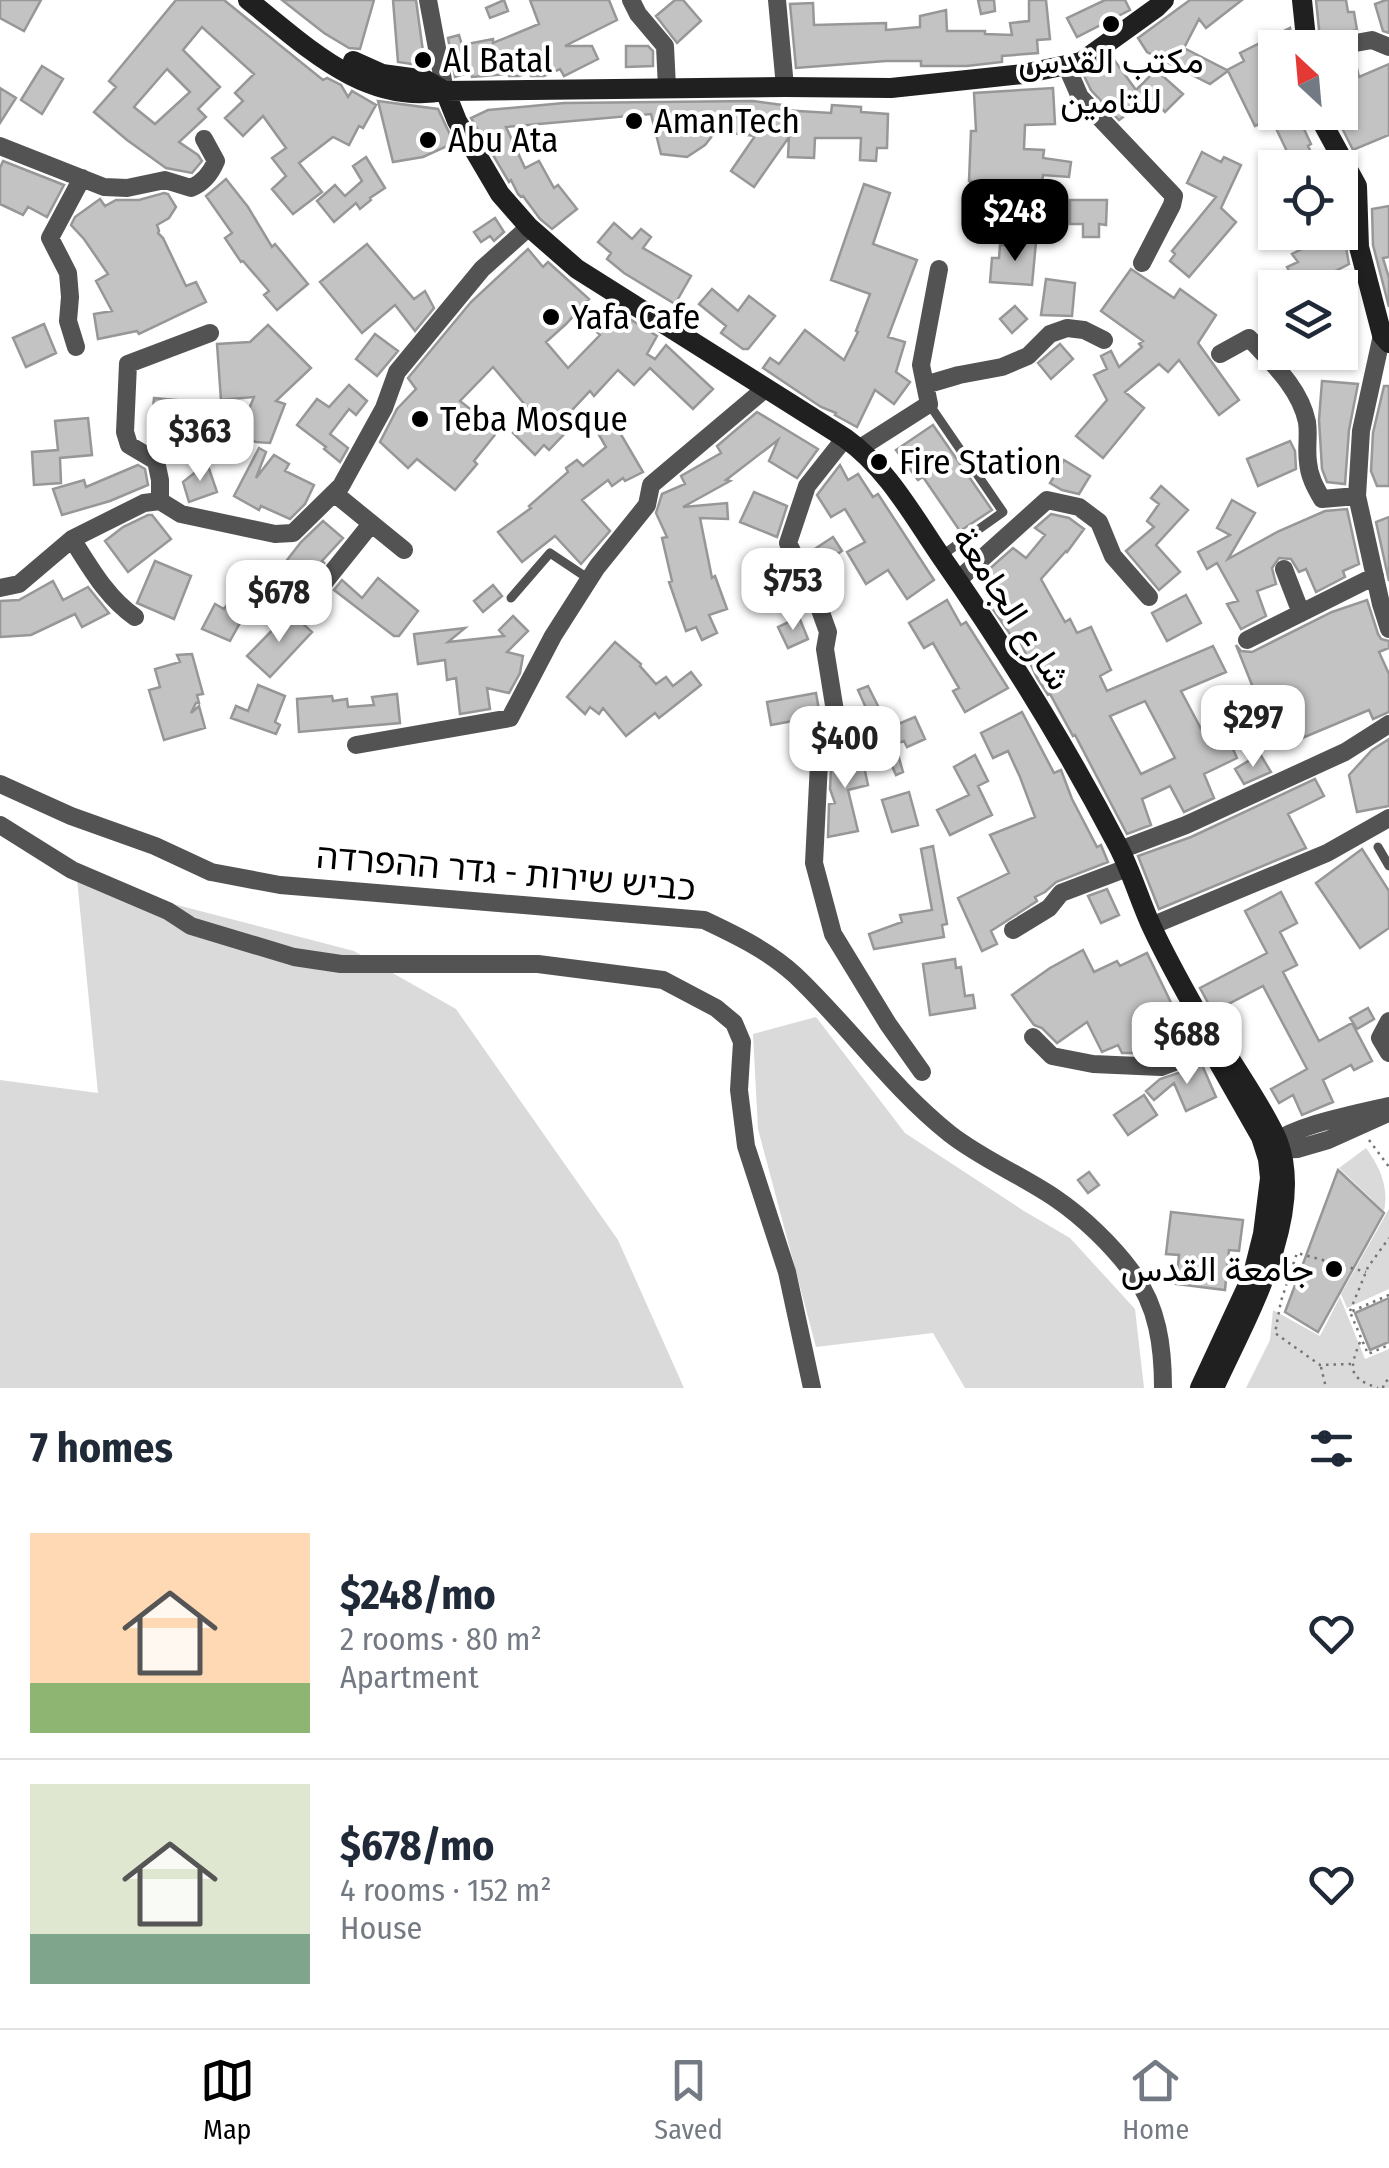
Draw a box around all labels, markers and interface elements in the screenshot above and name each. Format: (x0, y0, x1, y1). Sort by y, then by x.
marker: مكتب القدس للتامين (1100, 13, 1122, 35)
north arrow (1258, 30, 1358, 130)
map controls (1258, 30, 1358, 370)
place label: Al Batal (443, 39, 552, 81)
place label: مكتب القدس للتامين (1018, 40, 1204, 122)
marker: Al Batal (412, 49, 434, 71)
place label: AmanTech (654, 100, 800, 142)
marker: AmanTech (623, 110, 645, 132)
place label: Abu Ata (448, 119, 558, 161)
marker: Abu Ata (417, 129, 439, 151)
button: locate (1258, 150, 1358, 250)
pin: $248 (956, 179, 1074, 264)
text: $248 (983, 192, 1047, 230)
button: layers (1258, 270, 1358, 370)
place label: Yafa Cafe (571, 296, 700, 338)
marker: Yafa Cafe (540, 306, 562, 328)
place label: Teba Mosque (440, 398, 628, 440)
pin: $363 (141, 399, 259, 484)
marker: Teba Mosque (409, 408, 431, 430)
text: $363 (169, 412, 231, 450)
place label: Fire Station (899, 441, 1062, 483)
marker: Fire Station (868, 451, 890, 473)
street label: شارع الجامعة (941, 518, 1080, 699)
pin: $753 (734, 548, 852, 633)
pin: $678 (220, 560, 338, 645)
text: $753 (763, 561, 823, 599)
text: $678 (248, 573, 310, 611)
pin: $297 (1194, 685, 1312, 770)
text: $297 (1223, 698, 1283, 736)
pin: $400 (786, 706, 904, 791)
text: $400 (811, 719, 879, 757)
street label: כביש שירות - גדר ההפרדה (315, 835, 697, 909)
pin: $688 (1128, 1002, 1246, 1087)
text: $688 (1154, 1015, 1220, 1053)
place label: جامعة القدس (1121, 1248, 1314, 1290)
marker: جامعة القدس (1323, 1258, 1345, 1280)
icon: filters (1304, 1421, 1359, 1476)
text: 7 homes (30, 1423, 173, 1473)
text: $248/mo (340, 1570, 496, 1620)
icon: home (110, 1573, 230, 1693)
icon: heart (1304, 1606, 1359, 1661)
text: 2 rooms · 80 m² (340, 1620, 542, 1658)
text: Apartment (340, 1658, 479, 1696)
text: $678/mo (340, 1821, 494, 1871)
icon: home (110, 1824, 230, 1944)
icon: heart (1304, 1857, 1359, 1912)
text: 4 rooms · 152 m² (340, 1871, 552, 1909)
text: House (340, 1909, 422, 1947)
tab: Map (200, 2053, 255, 2146)
tab: Saved (654, 2053, 723, 2146)
tab: Home (1122, 2053, 1189, 2146)

